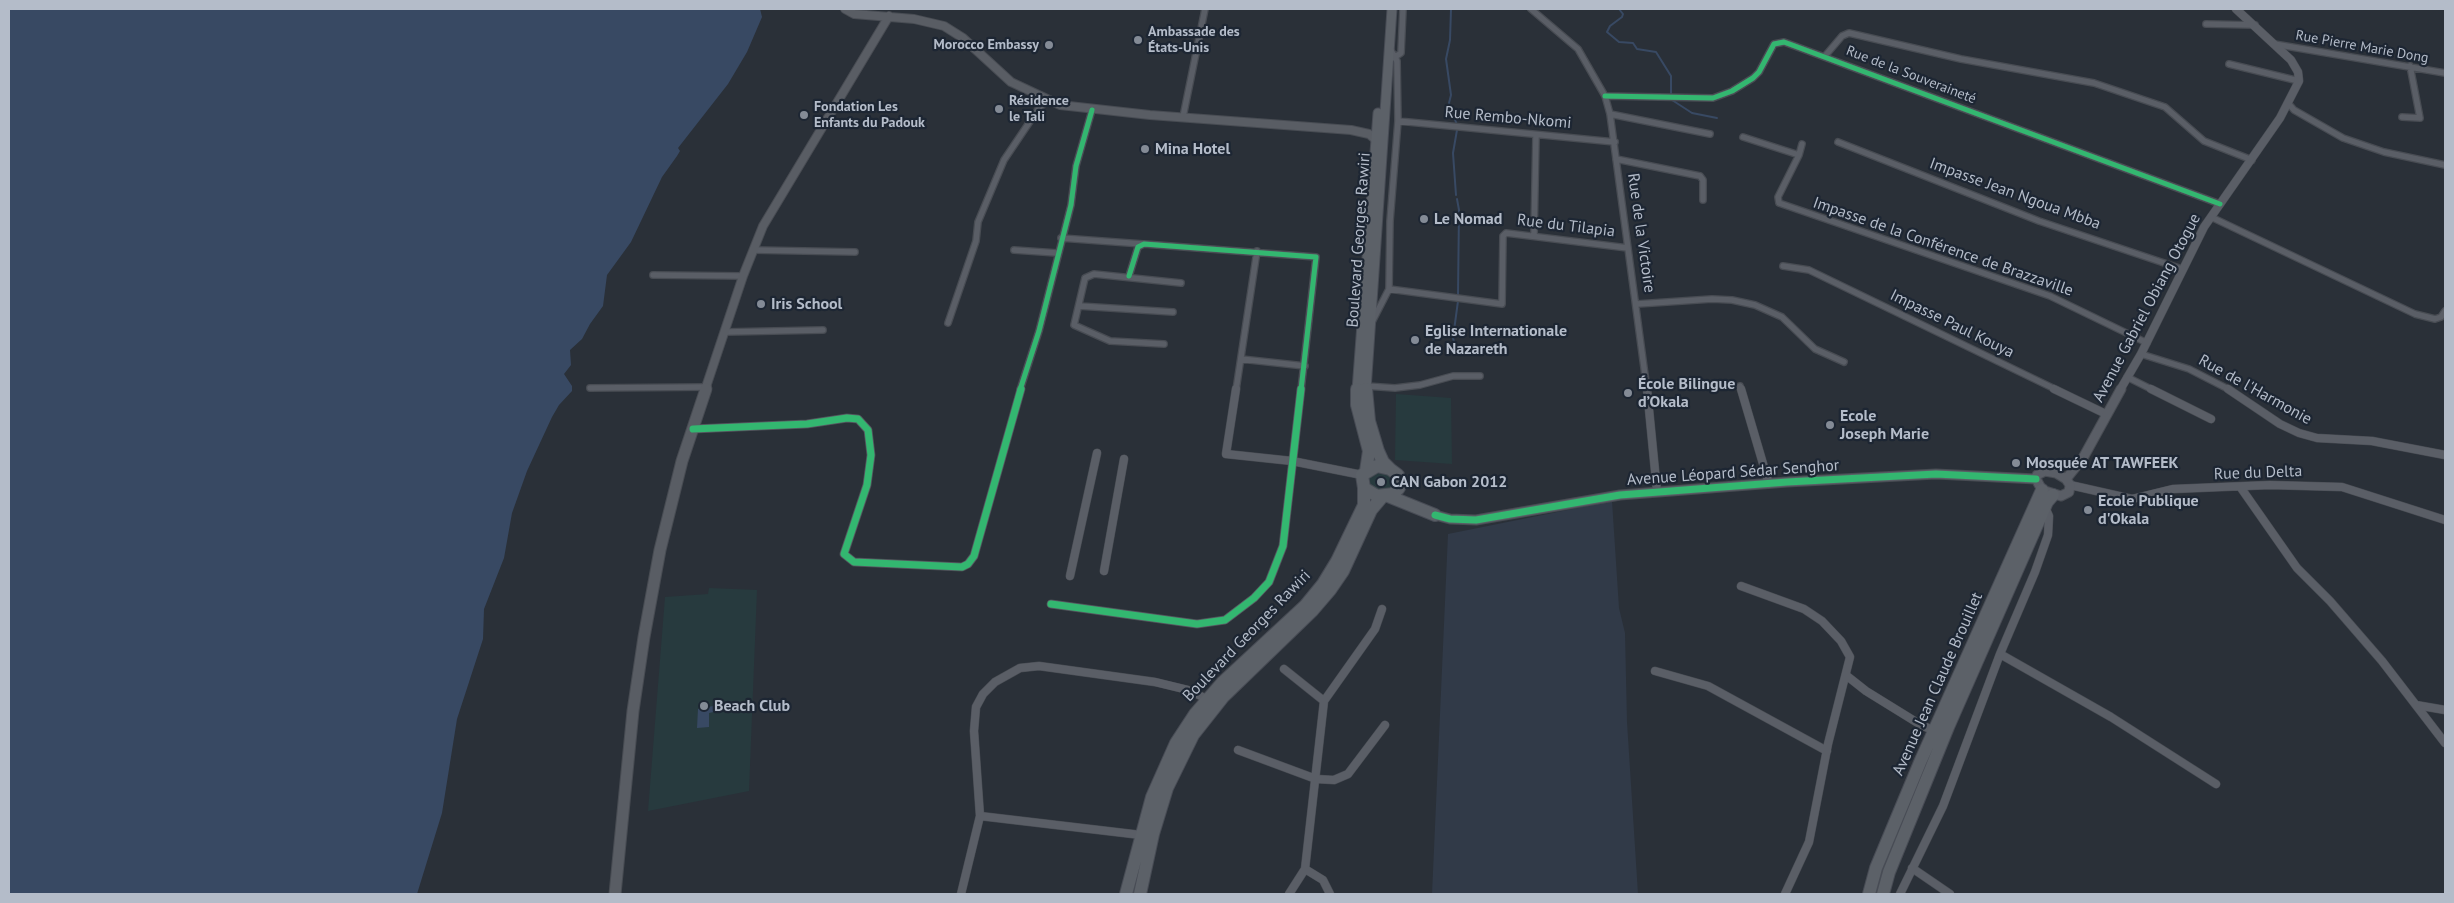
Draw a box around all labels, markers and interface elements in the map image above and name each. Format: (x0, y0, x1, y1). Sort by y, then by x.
place label: Ambassade des États-Unis (1148, 24, 1240, 56)
street label: Rue Pierre Marie Dong (2294, 27, 2430, 67)
marker: Ambassade des États-Unis (1132, 34, 1144, 46)
place label: Morocco Embassy (934, 37, 1039, 53)
marker: Morocco Embassy (1043, 39, 1055, 51)
street label: Rue de la Souveraineté (1844, 42, 1978, 108)
place label: Résidence le Tali (1009, 93, 1069, 125)
place label: Fondation Les Enfants du Padouk (814, 99, 925, 132)
marker: Résidence le Tali (993, 103, 1005, 115)
street label: Rue Rembo-Nkomi (1444, 103, 1572, 133)
marker: Fondation Les Enfants du Padouk (798, 109, 810, 121)
place label: Mina Hotel (1155, 139, 1230, 159)
marker: Mina Hotel (1139, 143, 1151, 155)
street label: Boulevard Georges Rawiri (1343, 152, 1375, 328)
street label: Impasse Jean Ngoua Mbba (1927, 154, 2103, 234)
street label: Rue de la Victoire (1623, 172, 1659, 294)
street label: Impasse de la Conférence de Brazzaville (1810, 193, 2076, 301)
place label: Le Nomad (1434, 209, 1502, 229)
street label: Rue du Tilapia (1516, 210, 1616, 242)
street label: Avenue Gabriel Obiang Otogue (2089, 210, 2205, 406)
marker: Le Nomad (1418, 213, 1430, 225)
street label: Impasse Paul Kouya (1887, 286, 2017, 362)
place label: Iris School (771, 294, 842, 314)
marker: Iris School (755, 298, 767, 310)
place label: Eglise Internationale de Nazareth (1425, 321, 1567, 359)
marker: Eglise Internationale de Nazareth (1409, 334, 1421, 346)
street label: Rue de l'Harmonie (2195, 351, 2315, 429)
place label: École Bilingue d’Okala (1638, 374, 1735, 412)
marker: École Bilingue d’Okala (1622, 387, 1634, 399)
place label: Ecole Joseph Marie (1840, 406, 1929, 444)
marker: Ecole Joseph Marie (1824, 419, 1836, 431)
place label: Mosquée AT TAWFEEK (2026, 453, 2178, 473)
street label: Avenue Léopard Sédar Senghor (1626, 456, 1840, 490)
marker: Mosquée AT TAWFEEK (2010, 457, 2022, 469)
street label: Rue du Delta (2213, 462, 2303, 484)
place label: CAN Gabon 2012 (1391, 472, 1507, 492)
marker: CAN Gabon 2012 (1375, 476, 1387, 488)
place label: Ecole Publique d'Okala (2098, 491, 2199, 529)
marker: Ecole Publique d'Okala (2082, 504, 2094, 516)
street label: Boulevard Georges Rawiri (1179, 566, 1315, 706)
street label: Avenue Jean Claude Brouillet (1889, 589, 1987, 779)
place label: Beach Club (714, 696, 790, 716)
marker: Beach Club (698, 700, 710, 712)

